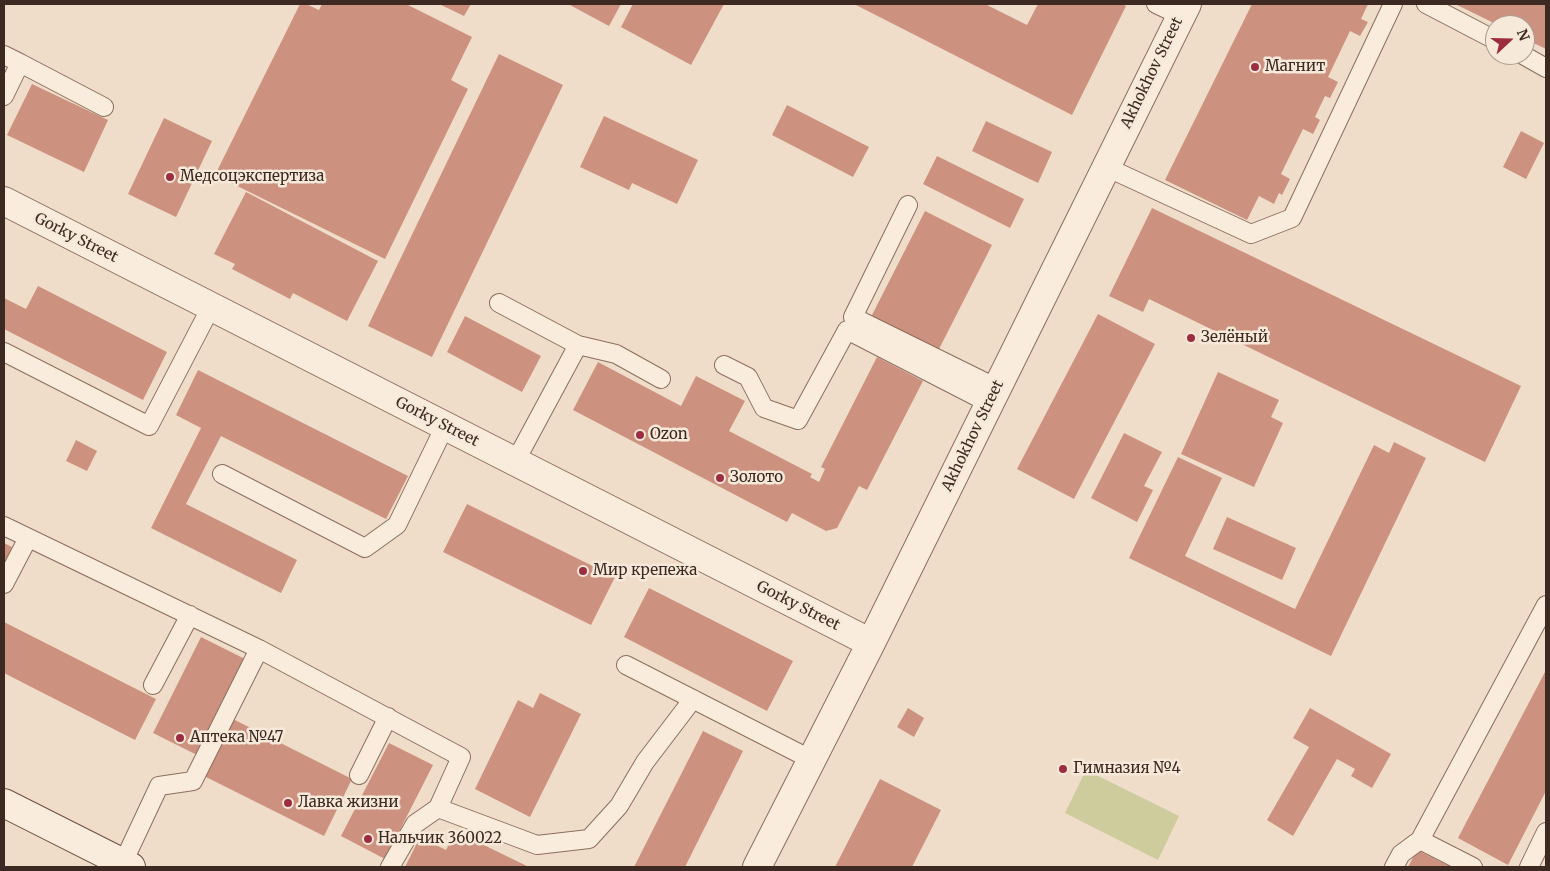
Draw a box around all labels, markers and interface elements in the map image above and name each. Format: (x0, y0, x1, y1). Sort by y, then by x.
street label: Akhokhov Street (1117, 14, 1187, 132)
north arrow (1485, 15, 1535, 65)
text: N (1513, 27, 1533, 43)
place label: Магнит (1265, 58, 1325, 76)
marker: Магнит (1249, 61, 1261, 73)
place label: Медсоцэкспертиза (180, 168, 324, 186)
marker: Медсоцэкспертиза (164, 171, 176, 183)
street label: Gorky Street (31, 209, 121, 267)
place label: Зелёный (1201, 329, 1268, 347)
marker: Зелёный (1185, 332, 1197, 344)
street label: Akhokhov Street (938, 377, 1008, 495)
street label: Gorky Street (392, 393, 482, 451)
place label: Ozon (650, 426, 688, 444)
marker: Ozon (634, 429, 646, 441)
place label: Золото (730, 469, 783, 487)
marker: Золото (714, 472, 726, 484)
place label: Мир крепежа (593, 562, 697, 580)
marker: Мир крепежа (577, 565, 589, 577)
street label: Gorky Street (753, 577, 843, 635)
place label: Аптека №47 (190, 729, 283, 747)
marker: Аптека №47 (174, 732, 186, 744)
place label: Гимназия №4 (1073, 760, 1181, 778)
marker: Гимназия №4 (1057, 763, 1069, 775)
place label: Лавка жизни (298, 794, 399, 812)
marker: Лавка жизни (282, 797, 294, 809)
place label: Нальчик 360022 (378, 830, 502, 848)
marker: Нальчик 360022 (362, 833, 374, 845)

